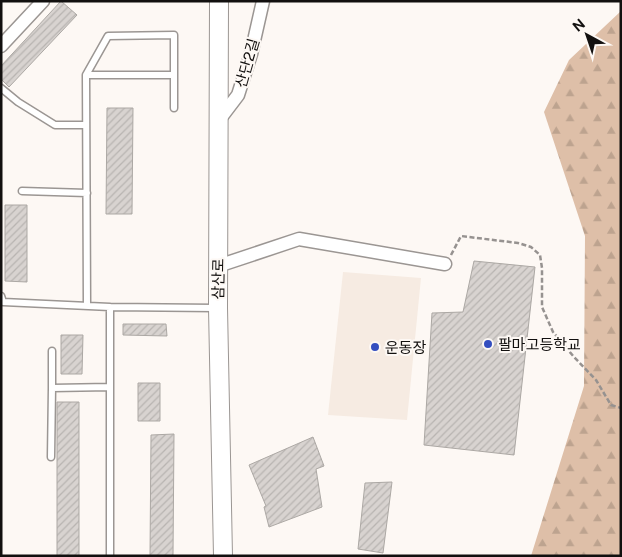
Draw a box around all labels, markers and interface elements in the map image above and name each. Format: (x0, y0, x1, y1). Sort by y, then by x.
north arrow (562, 10, 612, 60)
text: N (569, 15, 588, 35)
street label: 산단2길 (232, 36, 262, 90)
street label: 삼산로 (209, 258, 227, 300)
place label: 팔마고등학교 (498, 336, 581, 353)
marker: 팔마고등학교 (482, 338, 494, 350)
place label: 운동장 (385, 339, 427, 356)
marker: 운동장 (369, 341, 381, 353)

